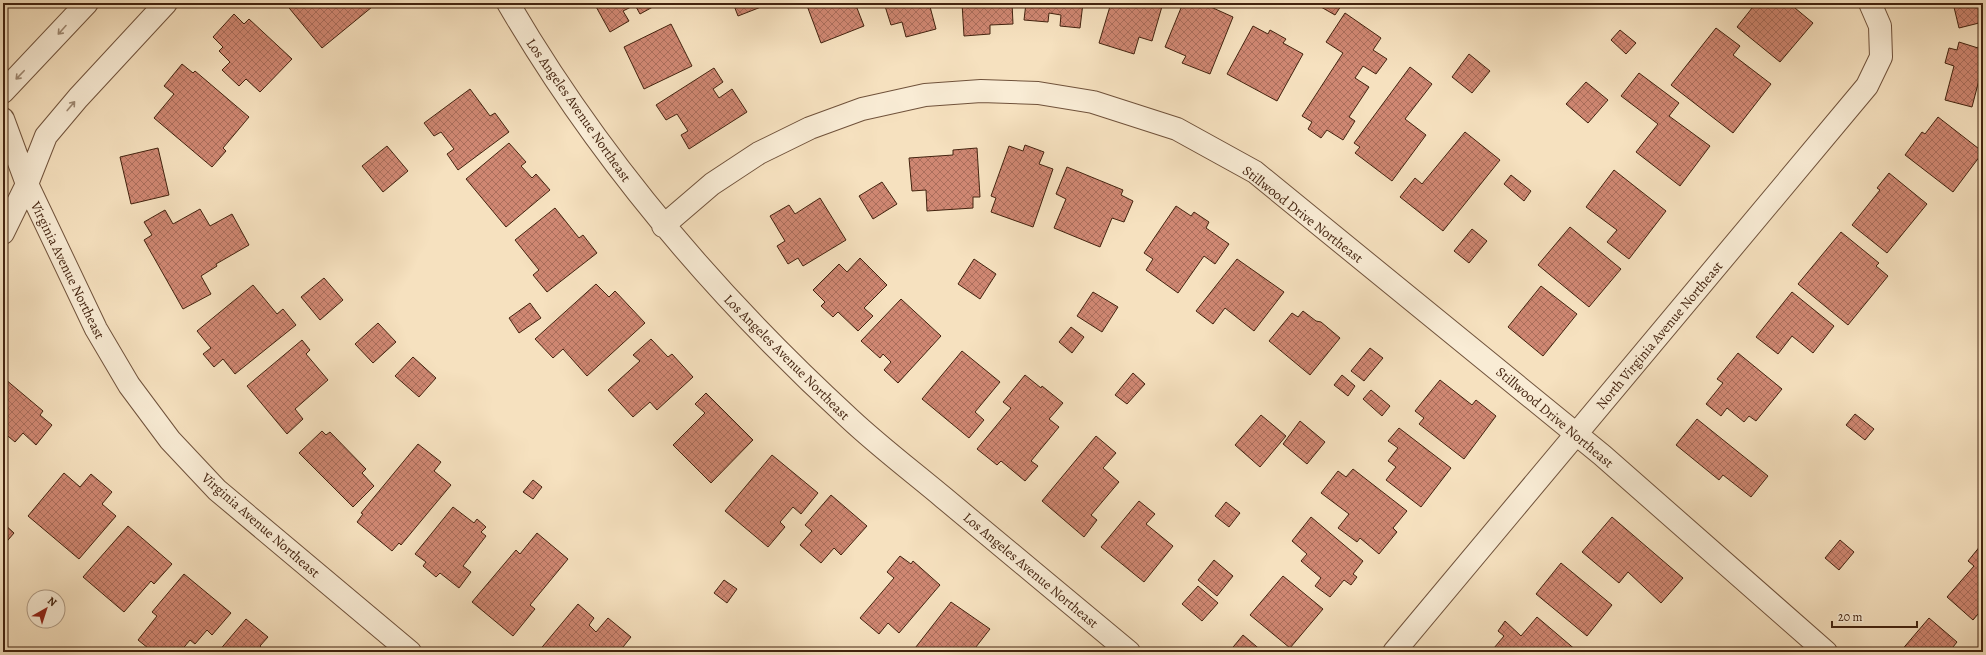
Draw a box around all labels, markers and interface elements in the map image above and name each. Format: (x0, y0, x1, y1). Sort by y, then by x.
one-way arrow (58, 24, 67, 34)
street label: Los Angeles Avenue Northeast (522, 35, 636, 186)
one-way arrow (15, 70, 25, 80)
one-way arrow (67, 101, 76, 112)
street label: Stillwood Drive Northeast (1238, 161, 1367, 268)
street label: Virginia Avenue Northeast (25, 197, 109, 343)
street label: North Virginia Avenue Northeast (1592, 257, 1727, 413)
street label: Los Angeles Avenue Northeast (719, 290, 854, 425)
street label: Stillwood Drive Northeast (1492, 362, 1618, 473)
street label: Virginia Avenue Northeast (197, 468, 324, 582)
street label: Los Angeles Avenue Northeast (959, 508, 1103, 633)
north arrow (26, 589, 66, 629)
text: N (44, 593, 60, 610)
scale bar (1832, 603, 1917, 629)
text: 20 m (1838, 609, 1862, 625)

